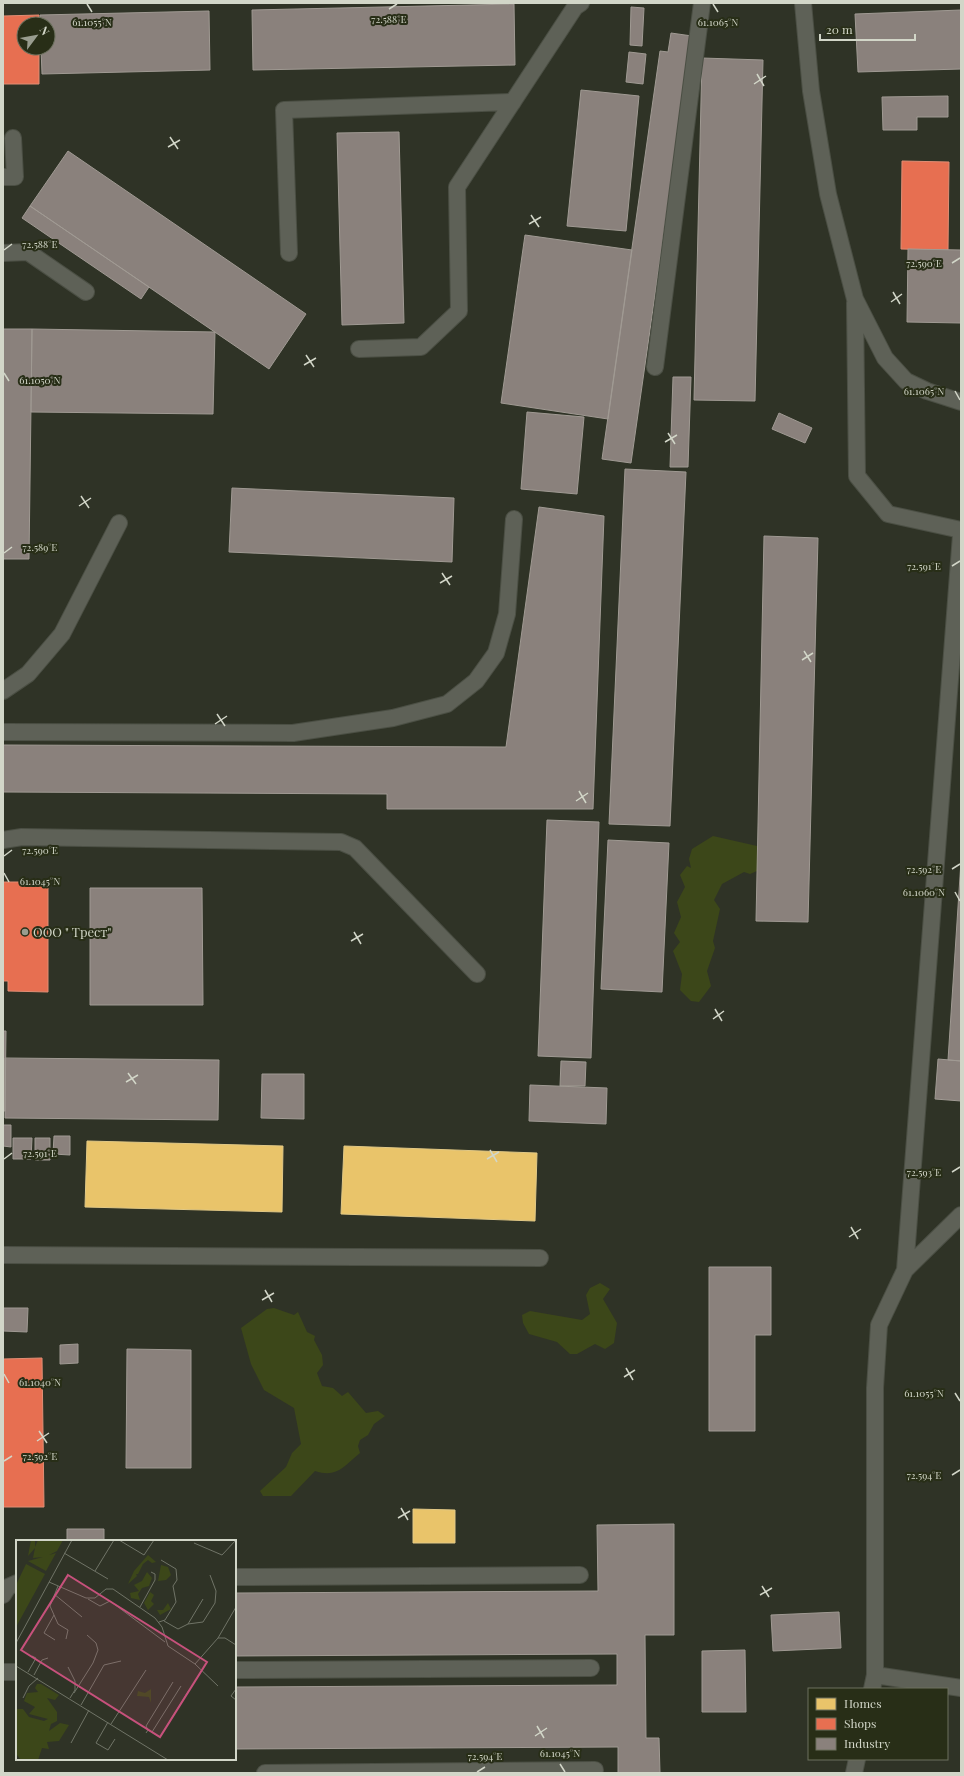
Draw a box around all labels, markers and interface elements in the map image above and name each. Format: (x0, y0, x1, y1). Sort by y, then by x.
text: 72.588°E (371, 12, 407, 26)
text: 61.1055°N (72, 15, 112, 29)
text: 61.1065°N (698, 15, 738, 29)
north arrow (16, 16, 56, 56)
scale bar (820, 16, 915, 42)
text: 20 m (826, 21, 853, 37)
text: N (36, 23, 53, 38)
text: 72.588°E (22, 237, 58, 251)
text: 72.590°E (906, 256, 942, 270)
text: 61.1050°N (19, 373, 61, 387)
text: 61.1065°N (904, 384, 944, 398)
text: 72.589°E (23, 540, 57, 554)
text: 72.591°E (907, 559, 941, 573)
text: 72.590°E (22, 843, 58, 857)
text: 72.592°E (907, 862, 941, 876)
text: 61.1045°N (20, 874, 60, 888)
text: 61.1060°N (903, 885, 945, 899)
place label: ООО " Трест" (33, 923, 112, 940)
marker: ООО " Трест" (20, 927, 30, 937)
text: 72.591°E (23, 1146, 57, 1160)
text: 72.593°E (907, 1165, 941, 1179)
text: 61.1040°N (19, 1375, 61, 1389)
text: 61.1055°N (904, 1386, 944, 1400)
text: 72.592°E (23, 1449, 57, 1463)
text: 72.594°E (907, 1468, 941, 1482)
inset map (16, 1540, 236, 1760)
legend (808, 1688, 948, 1760)
text: Homes (844, 1695, 882, 1711)
text: Shops (844, 1715, 876, 1731)
text: Industry (844, 1735, 890, 1751)
text: 61.1045°N (540, 1746, 580, 1760)
text: 72.594°E (468, 1749, 502, 1763)

